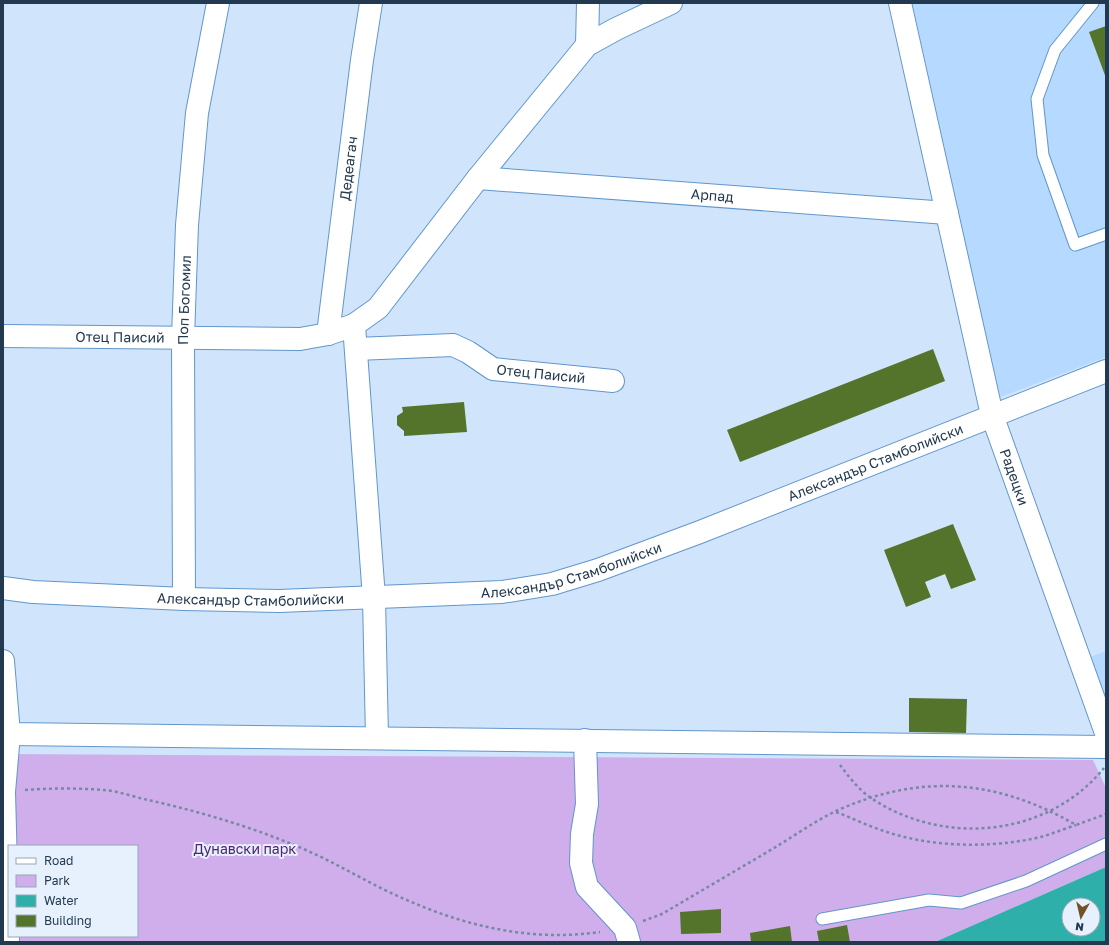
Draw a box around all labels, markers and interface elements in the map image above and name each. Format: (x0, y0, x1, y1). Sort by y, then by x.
street label: Дедеагач (336, 135, 360, 201)
street label: Арпад (690, 185, 735, 205)
street label: Поп Богомил (174, 255, 194, 345)
street label: Отец Паисий (75, 328, 165, 346)
street label: Отец Паисий (496, 360, 586, 386)
street label: Александър Стамболийски (785, 420, 965, 504)
street label: Радецки (997, 446, 1033, 507)
street label: Александър Стамболийски (480, 538, 664, 601)
street label: Александър Стамболийски (157, 589, 344, 609)
park label: Дунавски парк (194, 840, 296, 857)
legend (8, 845, 138, 937)
text: Road (44, 853, 73, 868)
text: Park (44, 873, 70, 888)
text: Water (44, 893, 78, 908)
north arrow (1061, 897, 1101, 937)
text: Building (44, 913, 92, 928)
text: N (1074, 920, 1085, 934)

